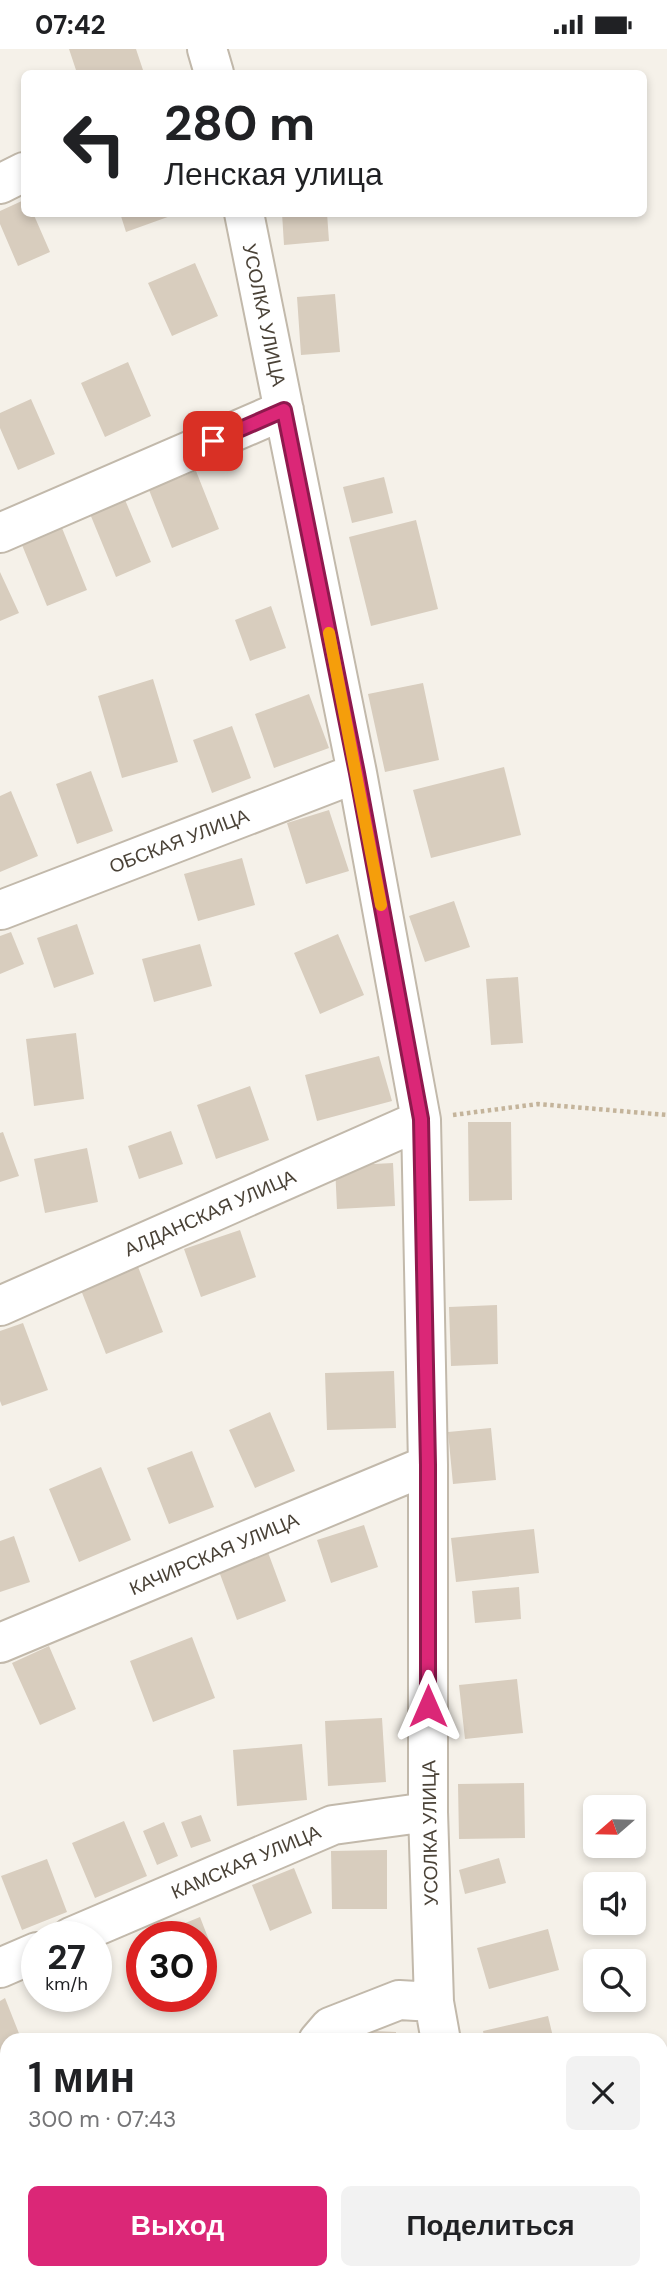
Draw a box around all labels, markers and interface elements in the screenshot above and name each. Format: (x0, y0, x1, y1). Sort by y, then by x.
text: 07:42 (35, 8, 106, 42)
text: 280 m (164, 91, 315, 155)
icon: left (49, 98, 140, 189)
text: Ленская улица (164, 153, 383, 195)
street label: УСОЛКА УЛИЦА (237, 241, 291, 389)
pin (183, 411, 243, 471)
icon: arrive (194, 422, 232, 460)
street label: ОБСКАЯ УЛИЦА (106, 803, 253, 879)
street label: АЛДАНСКАЯ УЛИЦА (120, 1164, 300, 1262)
street label: КАЧИРСКАЯ УЛИЦА (126, 1507, 303, 1601)
position arrow (391, 1669, 465, 1743)
street label: УСОЛКА УЛИЦА (416, 1760, 444, 1906)
north arrow (583, 1795, 646, 1859)
map controls (583, 1795, 646, 2012)
street label: КАМСКАЯ УЛИЦА (167, 1819, 325, 1905)
button: sound (583, 1872, 646, 1935)
speed limit sign: 30 (126, 1921, 217, 2012)
text: 27 (47, 1934, 86, 1980)
button: search (583, 1949, 646, 2012)
text: km/h (45, 1972, 88, 1996)
text: 1 мин (28, 2050, 135, 2105)
button: close (566, 2056, 640, 2130)
text: 300 m · 07:43 (28, 2104, 176, 2134)
button: Выход (28, 2186, 327, 2266)
button: Поделиться (341, 2186, 640, 2266)

